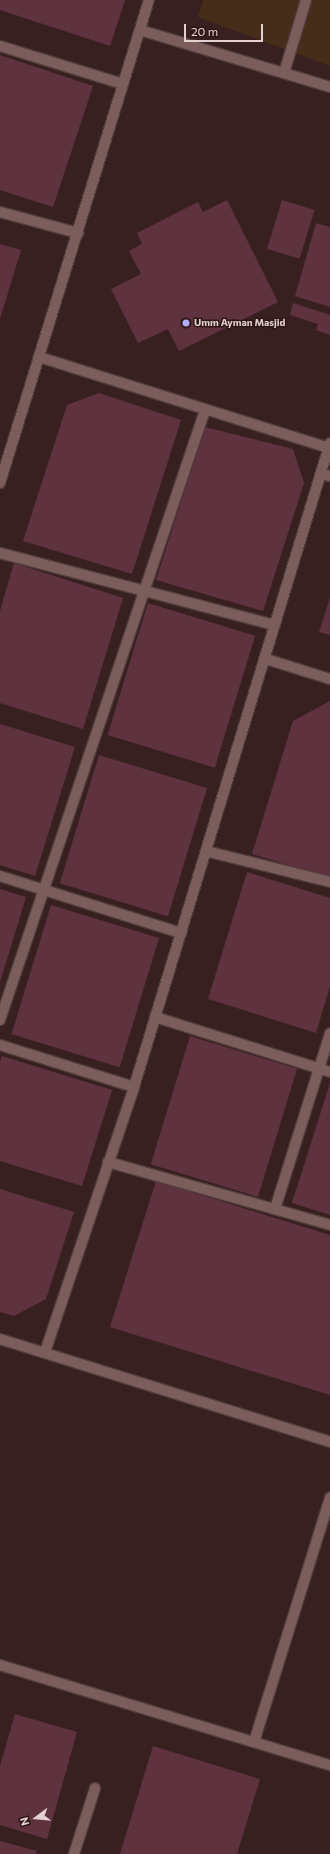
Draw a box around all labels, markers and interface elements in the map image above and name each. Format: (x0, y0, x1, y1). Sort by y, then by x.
scale bar (186, 16, 265, 42)
text: 20 m (191, 24, 218, 38)
place label: Umm Ayman Masjid (194, 317, 285, 329)
marker: Umm Ayman Masjid (181, 318, 191, 328)
north arrow (16, 1798, 56, 1838)
text: N (17, 1816, 31, 1827)

